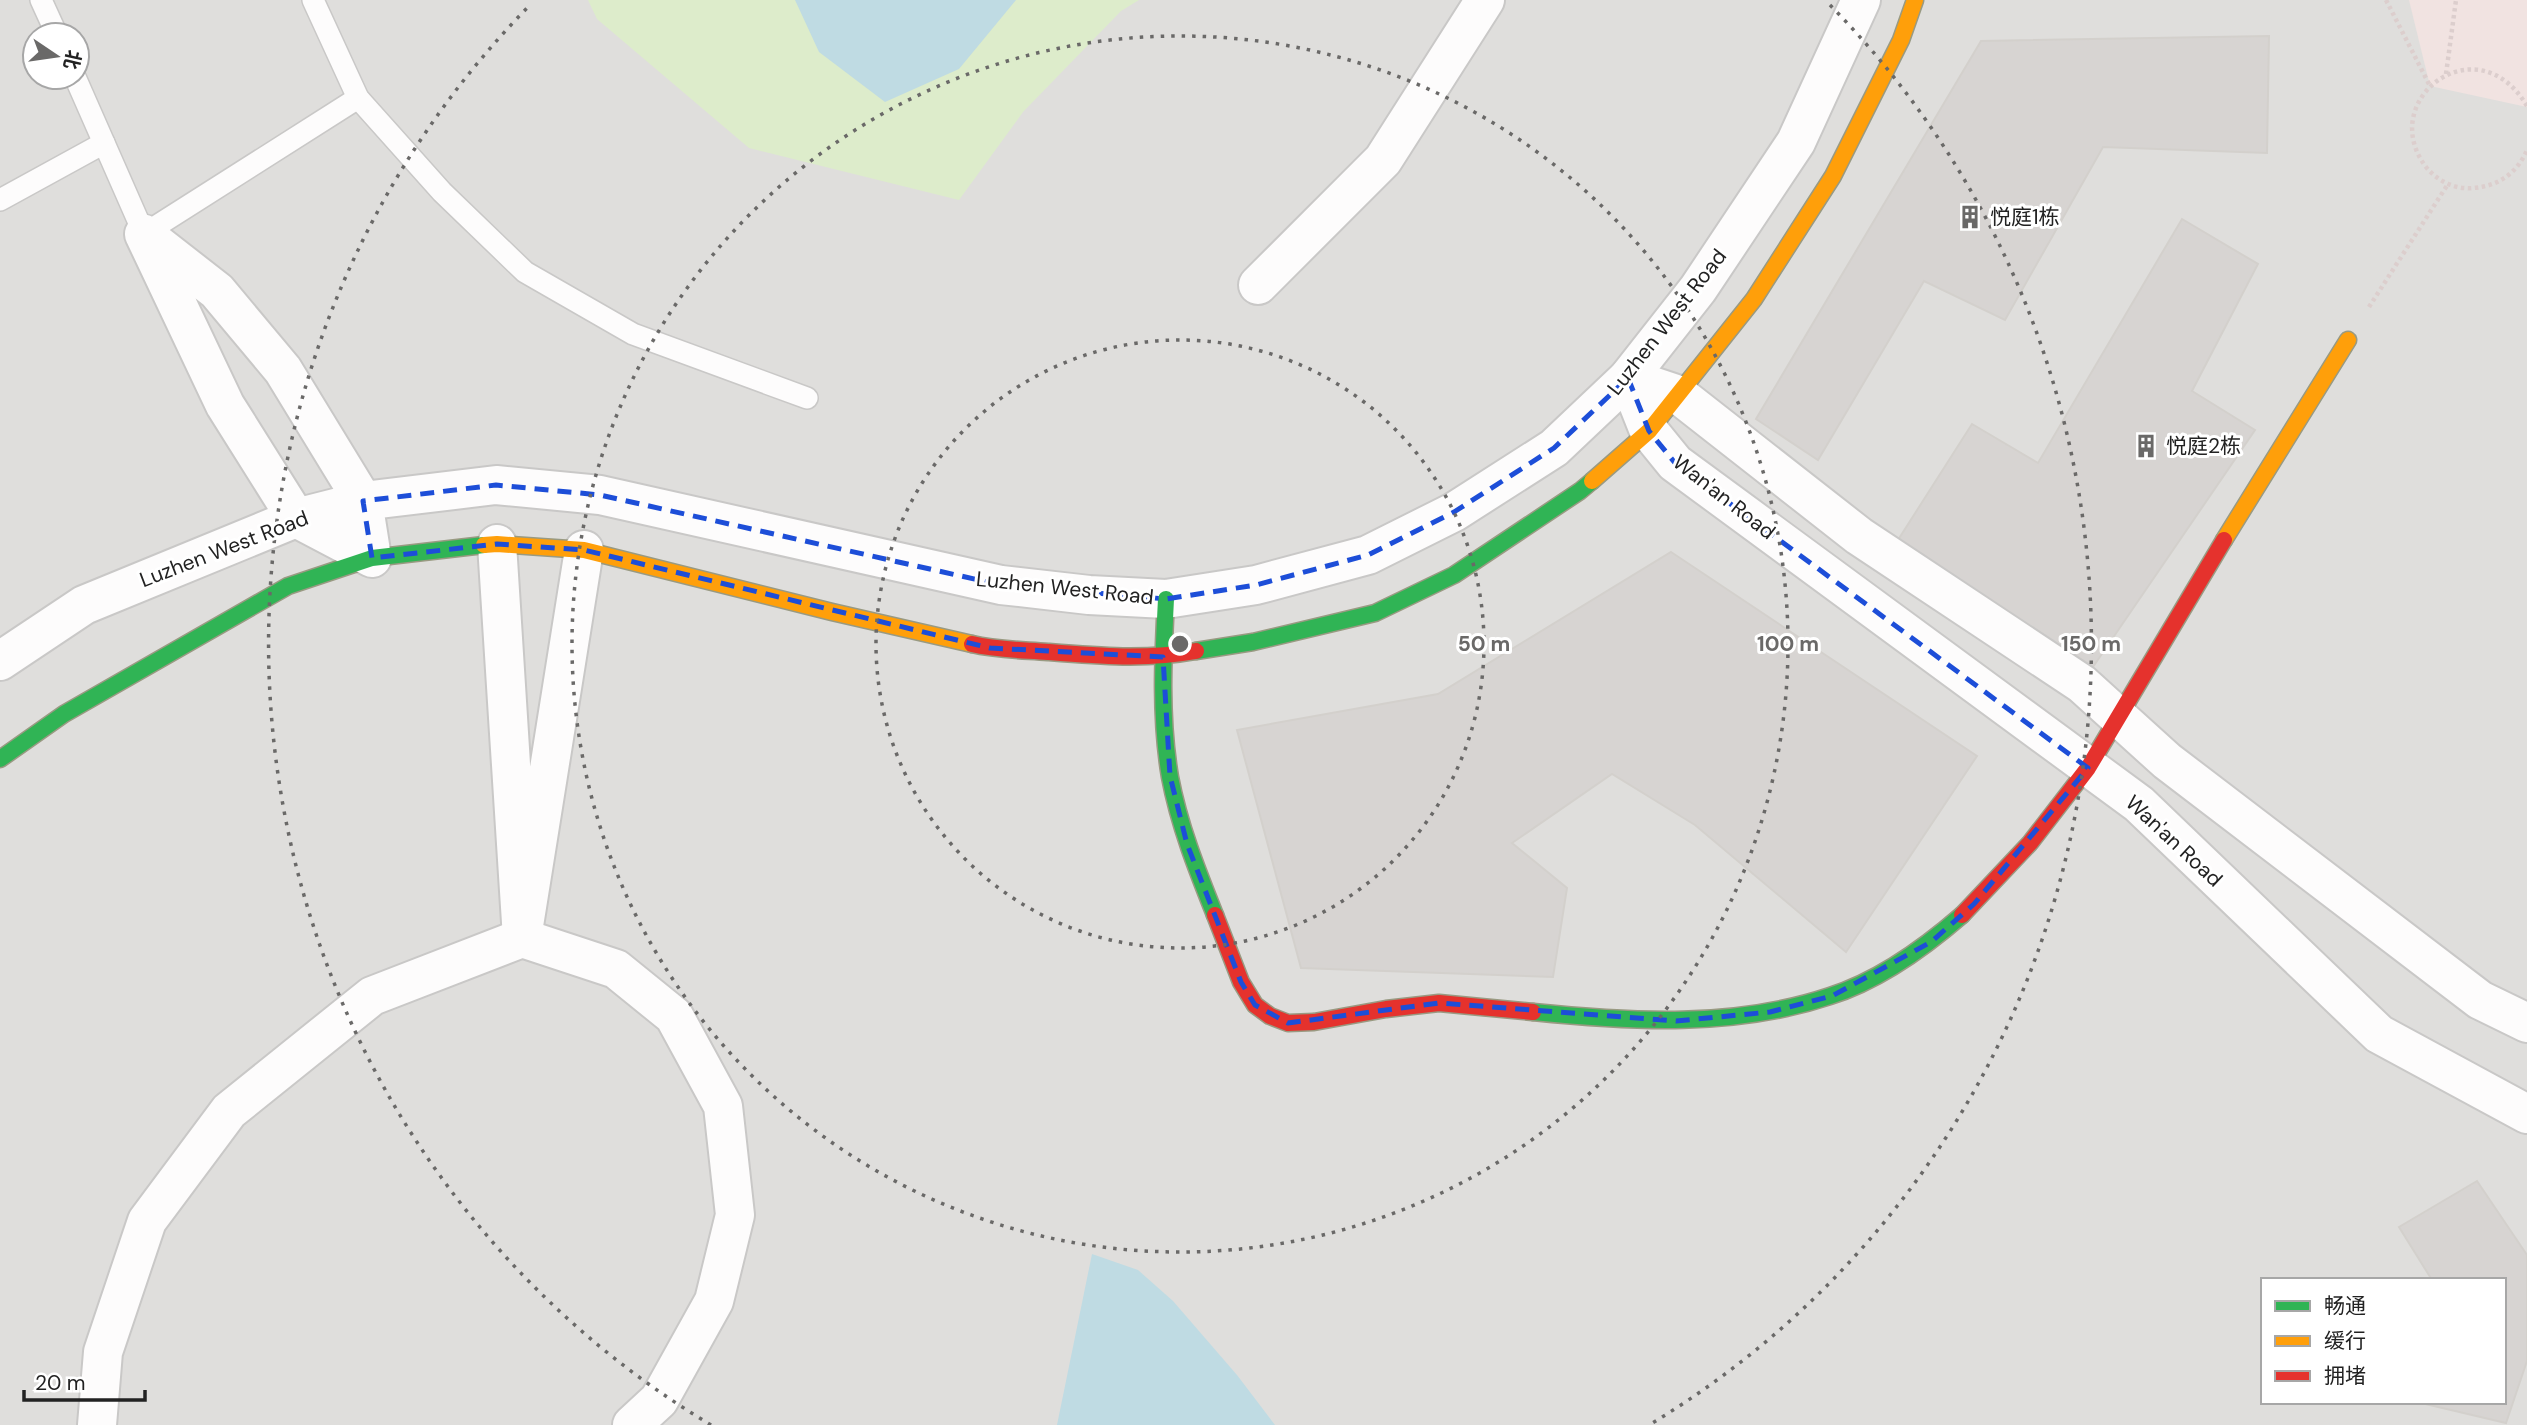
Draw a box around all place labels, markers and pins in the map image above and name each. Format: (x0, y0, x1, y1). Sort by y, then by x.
building icon: 悦庭1栋 (1956, 203, 1984, 231)
place label: 悦庭1栋 (1990, 203, 2060, 231)
building icon: 悦庭2栋 (2132, 432, 2160, 460)
place label: 悦庭2栋 (2166, 432, 2241, 460)
centre of rings (1168, 632, 1192, 656)

